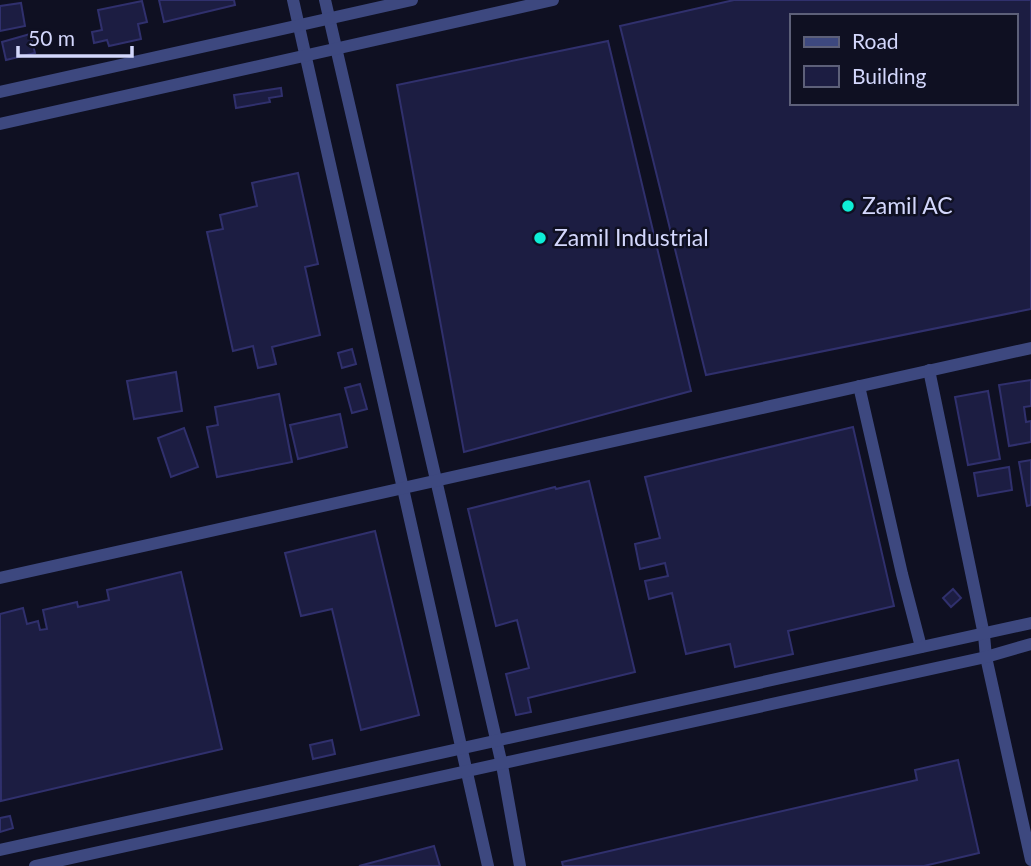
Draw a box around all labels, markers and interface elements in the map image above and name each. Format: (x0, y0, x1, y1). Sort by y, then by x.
scale bar (18, 14, 131, 58)
legend (790, 14, 1017, 105)
text: 50 m (28, 25, 75, 50)
text: Road (852, 28, 899, 53)
text: Building (852, 63, 927, 88)
place label: Zamil AC (862, 191, 953, 219)
marker: Zamil AC (840, 198, 856, 214)
place label: Zamil Industrial (554, 223, 709, 251)
marker: Zamil Industrial (532, 230, 548, 246)

